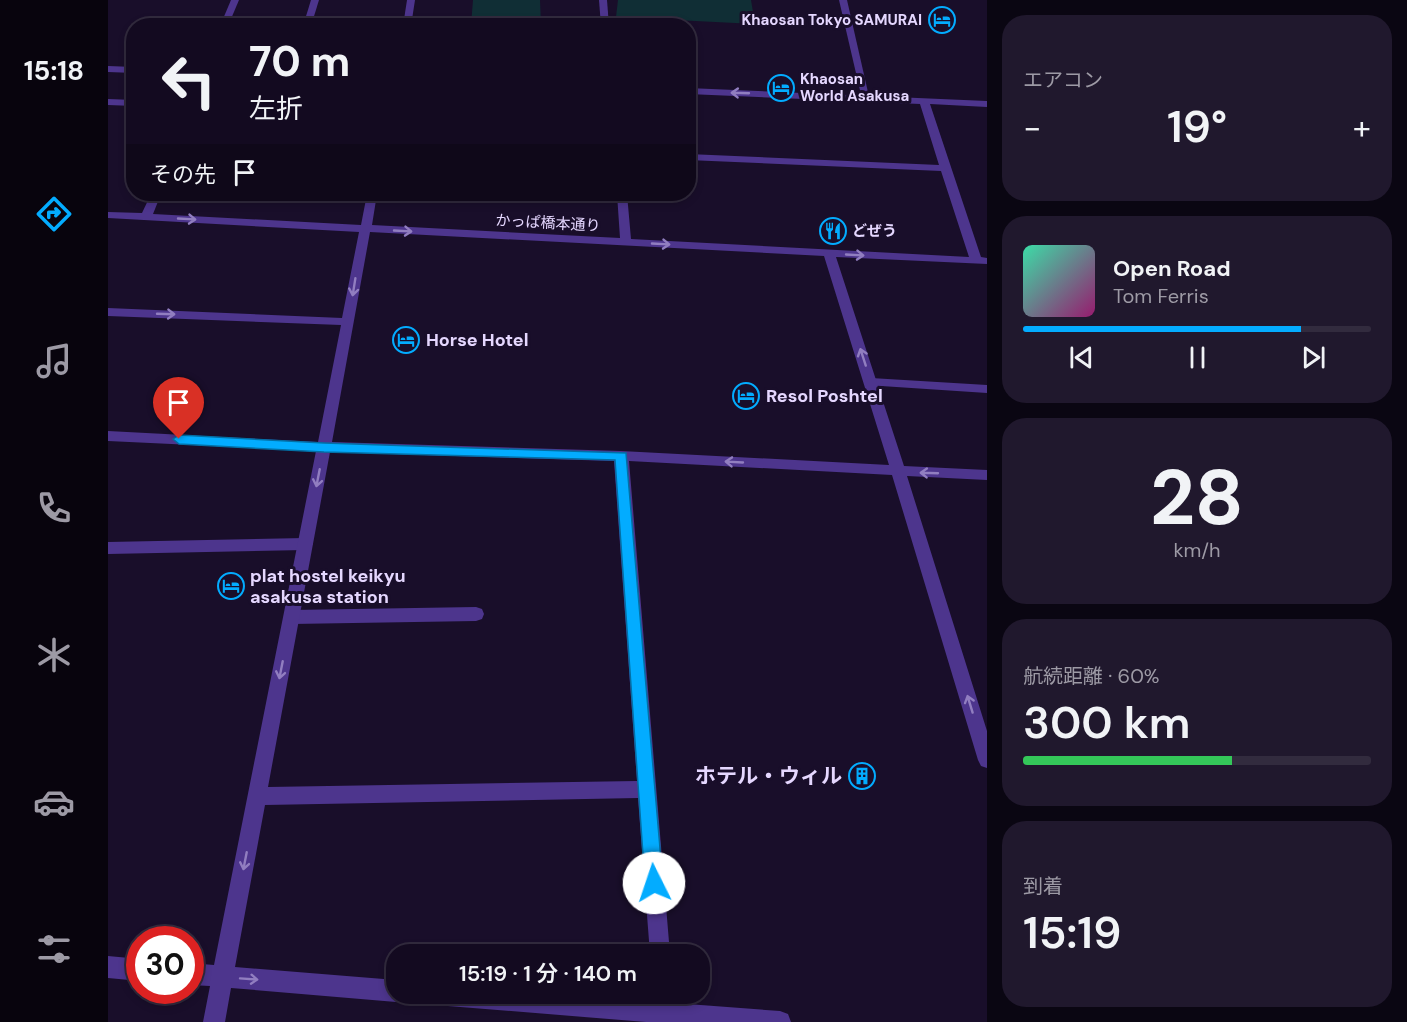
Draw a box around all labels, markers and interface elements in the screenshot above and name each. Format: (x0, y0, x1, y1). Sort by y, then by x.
hotel icon: Khaosan Tokyo SAMURAI (927, 5, 957, 35)
place label: Khaosan Tokyo SAMURAI (741, 10, 922, 30)
text: 70 m (249, 34, 350, 89)
icon: left (150, 42, 228, 120)
text: 15:18 (24, 53, 84, 88)
text: エアコン (1023, 67, 1103, 93)
place label: Khaosan World Asakusa (800, 69, 909, 106)
hotel icon: Khaosan World Asakusa (766, 73, 796, 103)
one-way arrow (730, 88, 750, 99)
text: 左折 (249, 91, 303, 126)
text: 19° (1167, 97, 1227, 156)
text: − (1023, 106, 1041, 149)
text: + (1353, 106, 1371, 149)
icon: arrive (228, 156, 261, 189)
text: その先 (150, 160, 216, 189)
icon: directions (33, 193, 75, 235)
street label: かっぱ橋本通り (495, 210, 601, 236)
one-way arrow (177, 214, 197, 225)
restaurant icon: どぜう (818, 216, 848, 246)
place label: どぜう (852, 221, 897, 241)
one-way arrow (393, 225, 413, 236)
one-way arrow (650, 238, 670, 249)
one-way arrow (845, 249, 865, 261)
text: Open Road (1113, 254, 1231, 283)
one-way arrow (348, 276, 359, 296)
text: Tom Ferris (1113, 283, 1209, 309)
one-way arrow (156, 309, 176, 320)
hotel icon: Horse Hotel (391, 325, 421, 355)
place label: Horse Hotel (426, 328, 529, 352)
icon: music (33, 340, 75, 382)
icon: previous (1065, 341, 1098, 374)
icon: pause (1181, 341, 1214, 374)
icon: next (1297, 341, 1330, 374)
one-way arrow (857, 348, 868, 367)
pin (153, 377, 204, 439)
hotel icon: Resol Poshtel (731, 381, 761, 411)
place label: Resol Poshtel (766, 384, 883, 408)
icon: arrive (162, 386, 195, 419)
text: 28 (1150, 447, 1244, 548)
one-way arrow (724, 457, 744, 468)
one-way arrow (919, 467, 939, 478)
one-way arrow (312, 468, 323, 488)
icon: phone (33, 487, 75, 529)
text: km/h (1173, 537, 1221, 563)
place label: plat hostel keikyu asakusa station (250, 564, 406, 609)
hotel icon: plat hostel keikyu asakusa station (216, 571, 246, 601)
icon: climate (33, 634, 75, 676)
one-way arrow (276, 660, 287, 679)
text: 航続距離 · 60% (1023, 663, 1160, 689)
text: 300 km (1023, 693, 1190, 752)
one-way arrow (964, 695, 975, 714)
building icon: ホテル・ウィル (847, 761, 877, 791)
place label: ホテル・ウィル (695, 762, 842, 790)
icon: car (33, 781, 75, 823)
one-way arrow (239, 851, 250, 871)
position arrow (622, 851, 686, 915)
text: 到着 (1023, 873, 1063, 899)
text: 15:19 (1023, 903, 1121, 962)
speed limit sign: 30 (126, 926, 204, 1004)
icon: filters (33, 928, 75, 970)
text: 15:19 · 1 分 · 140 m (459, 959, 637, 988)
one-way arrow (238, 974, 258, 985)

